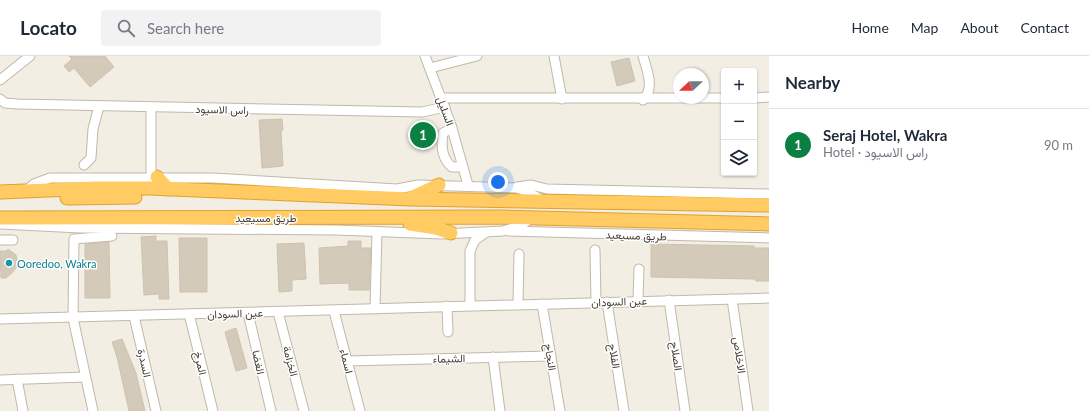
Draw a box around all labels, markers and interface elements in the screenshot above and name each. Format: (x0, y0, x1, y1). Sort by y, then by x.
search box (101, 10, 381, 46)
text: Locato (20, 16, 77, 39)
icon: search (115, 17, 137, 39)
text: Search here (147, 19, 224, 37)
text: Home (851, 19, 889, 36)
text: Map (911, 19, 938, 36)
text: About (960, 19, 998, 36)
text: Contact (1020, 19, 1069, 36)
north arrow (673, 68, 709, 104)
map controls (721, 68, 757, 176)
button: + (721, 68, 757, 104)
text: Nearby (785, 72, 840, 93)
street label: السليل (434, 95, 457, 128)
street label: راس الاسيود (195, 102, 249, 117)
button: − (721, 104, 757, 140)
pin: 1 (410, 120, 436, 150)
text: Seraj Hotel, Wakra (823, 126, 947, 144)
text: 1 (794, 137, 802, 153)
text: 90 m (1044, 137, 1073, 153)
button: layers (721, 140, 757, 176)
text: Hotel · راس الاسيود (823, 144, 928, 160)
your location (488, 172, 508, 192)
street label: طريق مسيعيد (235, 211, 297, 225)
street label: طريق مسيعيد (605, 227, 667, 244)
place label: Ooredoo, Wakra (17, 257, 97, 270)
marker: Ooredoo, Wakra (4, 258, 14, 268)
street label: عين السودان (591, 294, 648, 309)
street label: عين السودان (207, 306, 264, 321)
street label: الاخلاص (730, 336, 749, 374)
street label: الصلاح (667, 341, 685, 372)
street label: النجاح (540, 343, 560, 372)
street label: الفلاح (605, 343, 623, 370)
street label: الخزامة (280, 344, 301, 378)
street label: السدرة (134, 347, 155, 379)
street label: اسماء (338, 347, 356, 375)
street label: الغضا (250, 349, 268, 375)
street label: المرخ (190, 350, 210, 376)
street label: الشيماء (433, 351, 465, 366)

